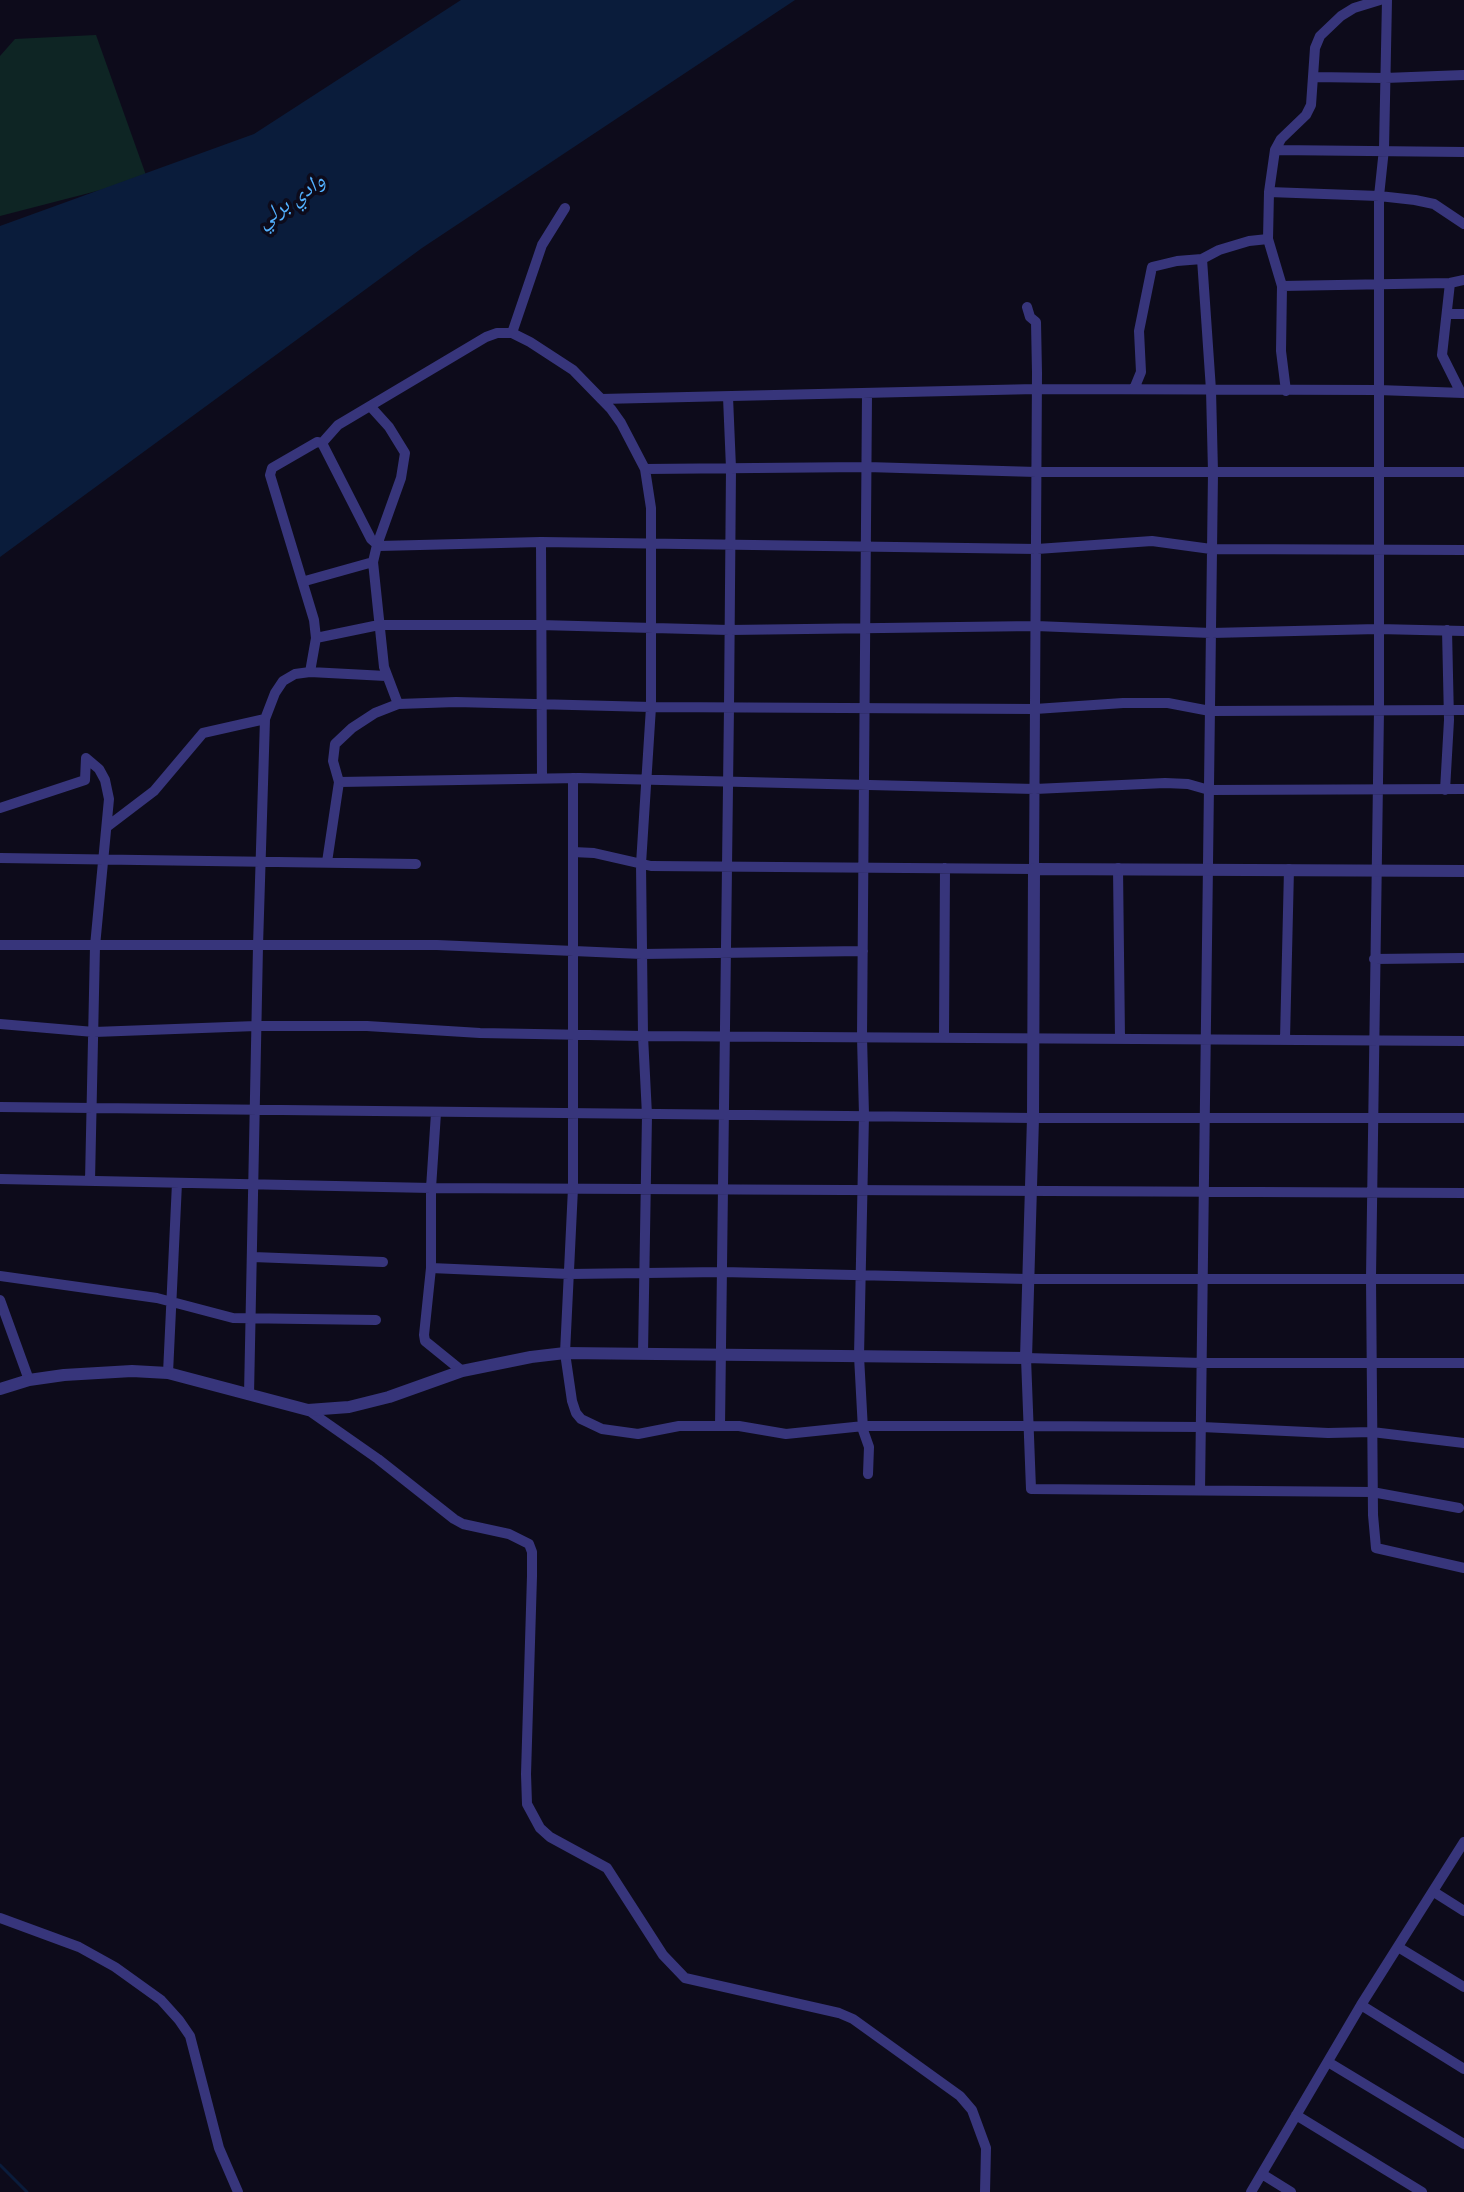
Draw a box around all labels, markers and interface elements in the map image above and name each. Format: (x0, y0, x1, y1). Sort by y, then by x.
water label: وادي برلي (251, 168, 331, 234)

